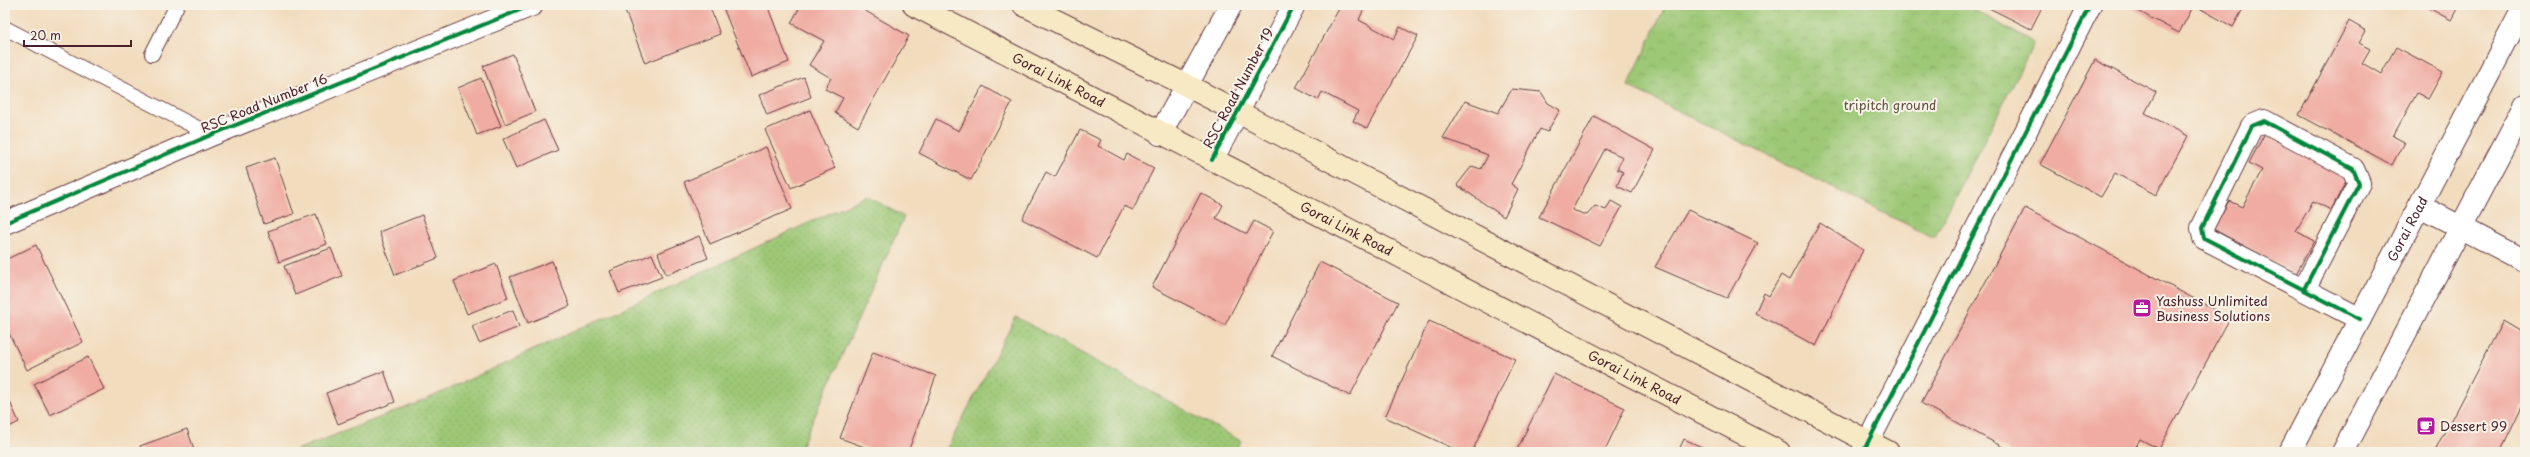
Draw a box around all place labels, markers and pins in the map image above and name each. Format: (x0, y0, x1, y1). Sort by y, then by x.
place label: Yashuss Unlimited Business Solutions (2156, 291, 2270, 325)
office icon: Yashuss Unlimited Business Solutions (2131, 297, 2153, 319)
cafe icon: Dessert 99 (2415, 415, 2437, 437)
place label: Dessert 99 (2440, 416, 2507, 435)

